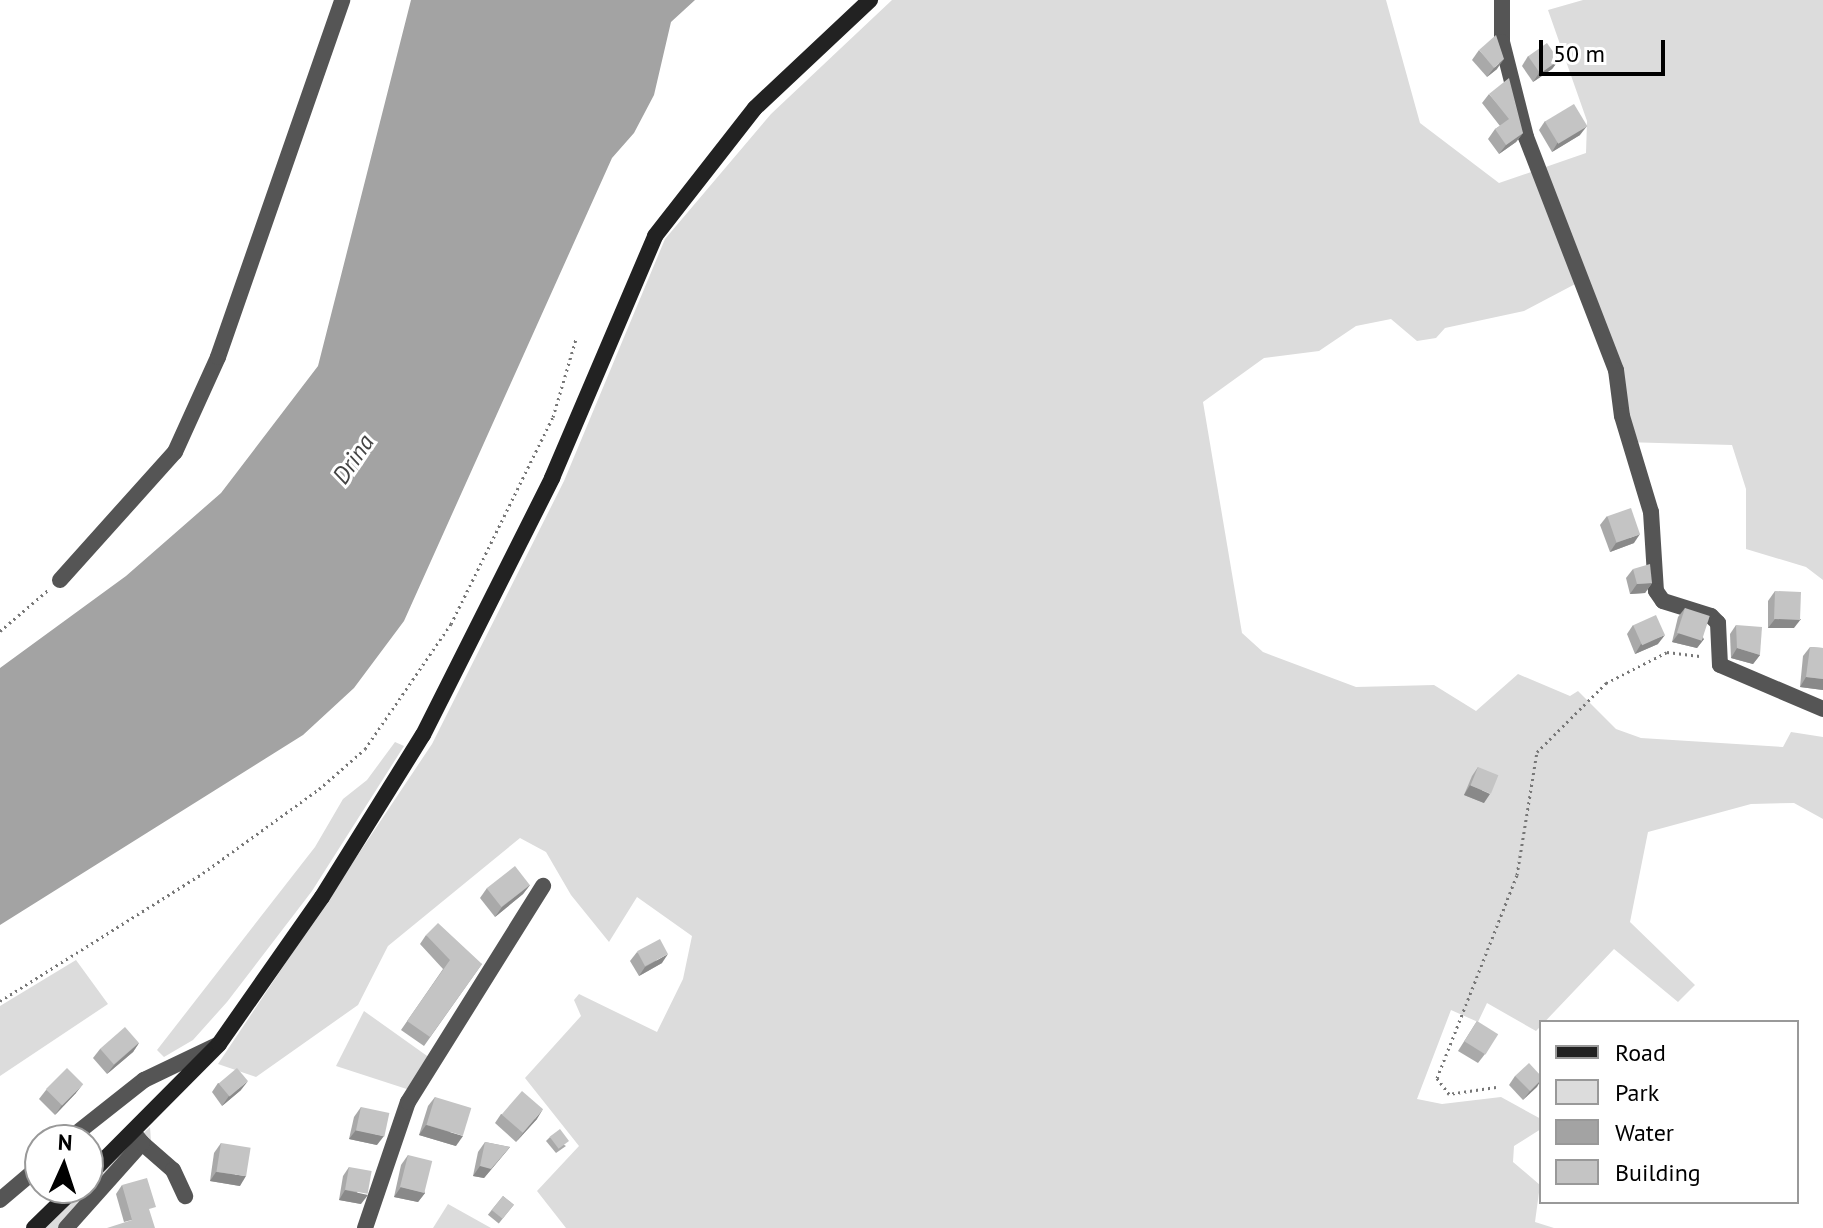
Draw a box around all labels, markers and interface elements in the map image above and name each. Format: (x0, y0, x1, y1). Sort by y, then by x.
scale bar (1543, 24, 1669, 74)
text: 50 m (1553, 38, 1605, 69)
water label: Drina (326, 429, 380, 489)
legend (1539, 1020, 1799, 1204)
text: Road (1615, 1037, 1666, 1068)
text: Park (1615, 1077, 1659, 1108)
text: Water (1615, 1117, 1674, 1148)
north arrow (24, 1124, 104, 1204)
text: N (57, 1128, 73, 1156)
text: Building (1615, 1157, 1701, 1188)

